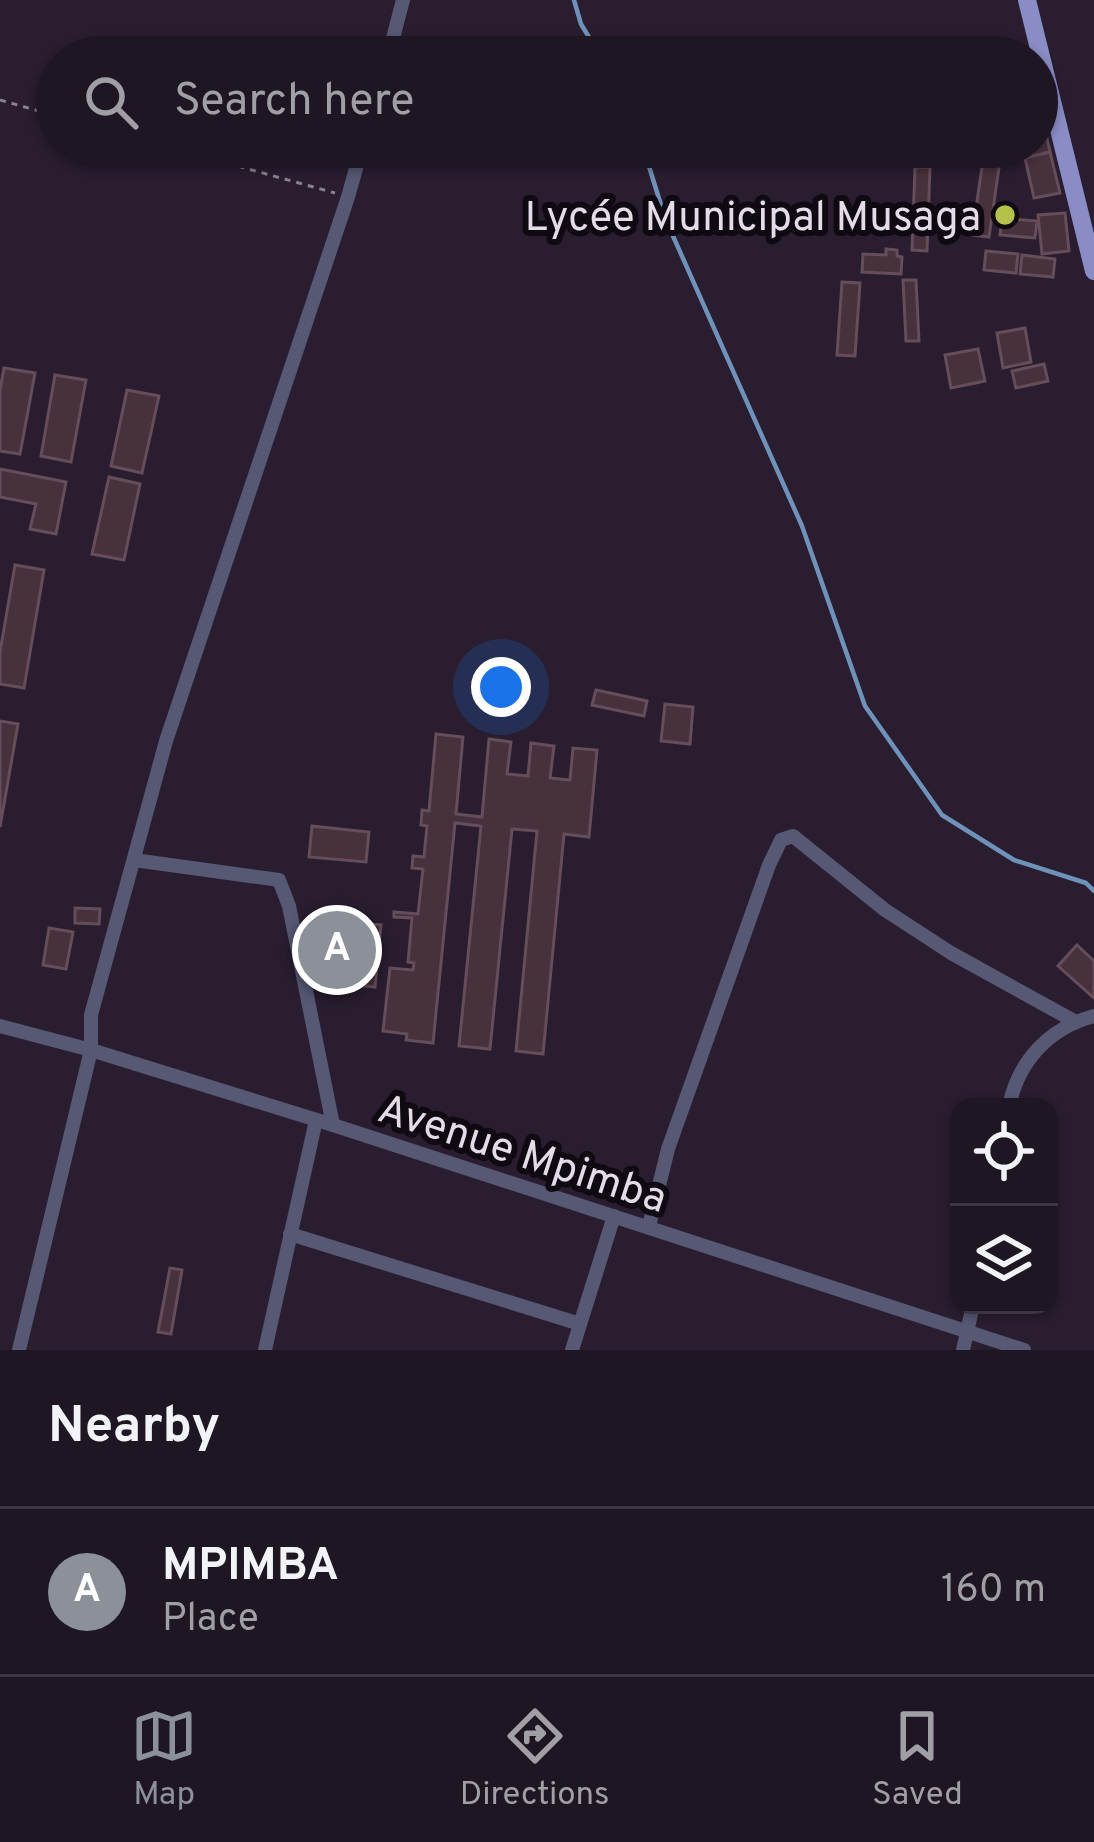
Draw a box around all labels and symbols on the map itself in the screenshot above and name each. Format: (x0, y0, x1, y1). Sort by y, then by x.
place label: Lycée Municipal Musaga (524, 193, 981, 246)
marker: Lycée Municipal Musaga (992, 202, 1018, 228)
your location (471, 657, 531, 717)
pin: A (298, 905, 376, 995)
street label: Avenue Mpimba (371, 1085, 673, 1228)

